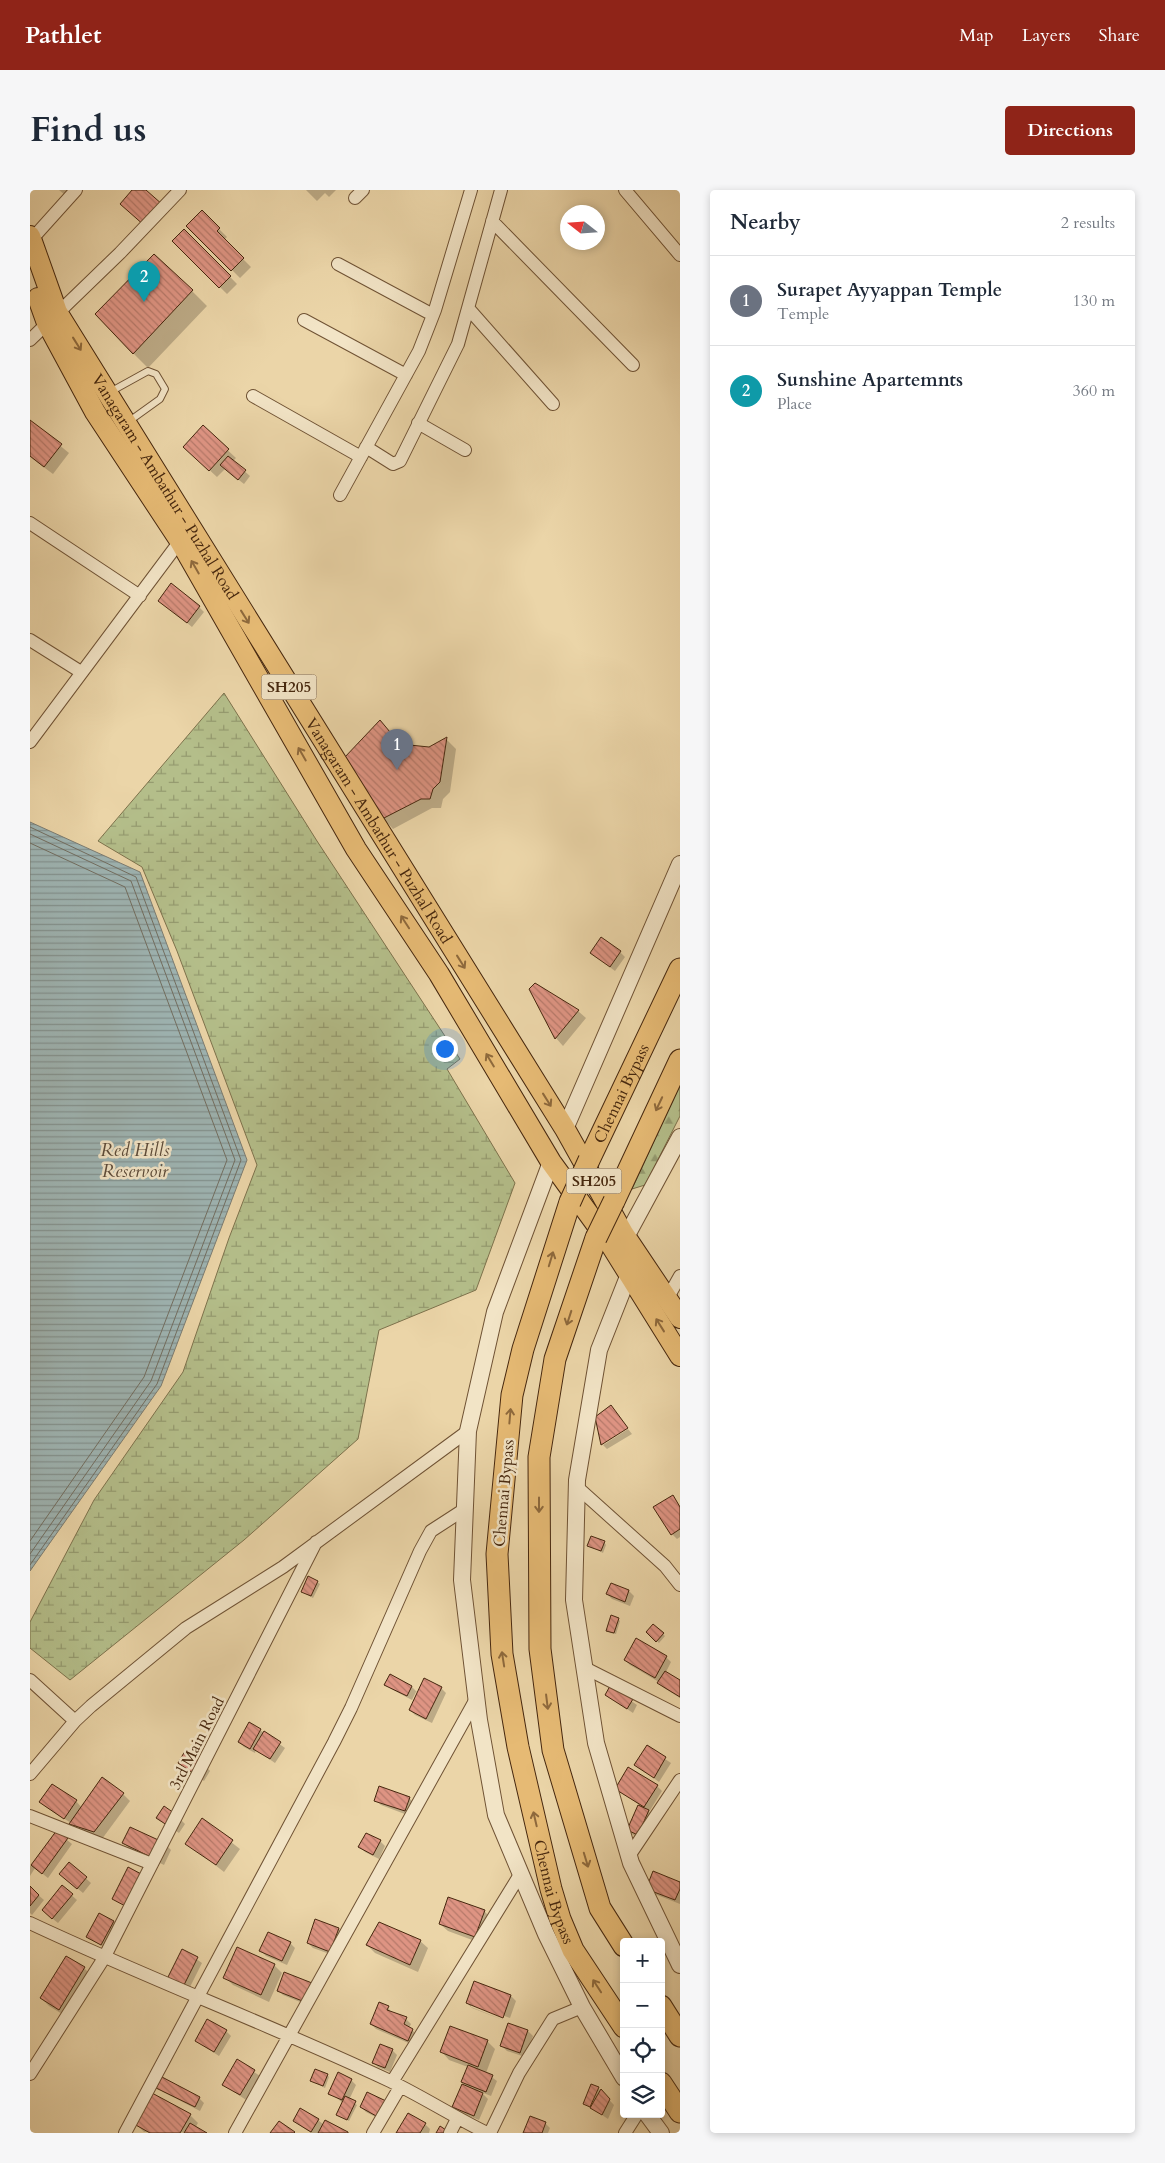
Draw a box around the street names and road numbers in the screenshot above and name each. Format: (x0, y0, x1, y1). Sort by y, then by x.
street label: Vanagaram - Ambathur - Puzhal Road (86, 370, 243, 604)
road number: SH205 (262, 674, 316, 700)
street label: Vanagaram - Ambathur - Puzhal Road (300, 714, 457, 948)
street label: Chennai Bypass (589, 1040, 655, 1147)
road number: SH205 (566, 1168, 622, 1194)
street label: Chennai Bypass (488, 1439, 520, 1548)
street label: 3rd Main Road (164, 1693, 230, 1794)
street label: Chennai Bypass (528, 1838, 579, 1948)

